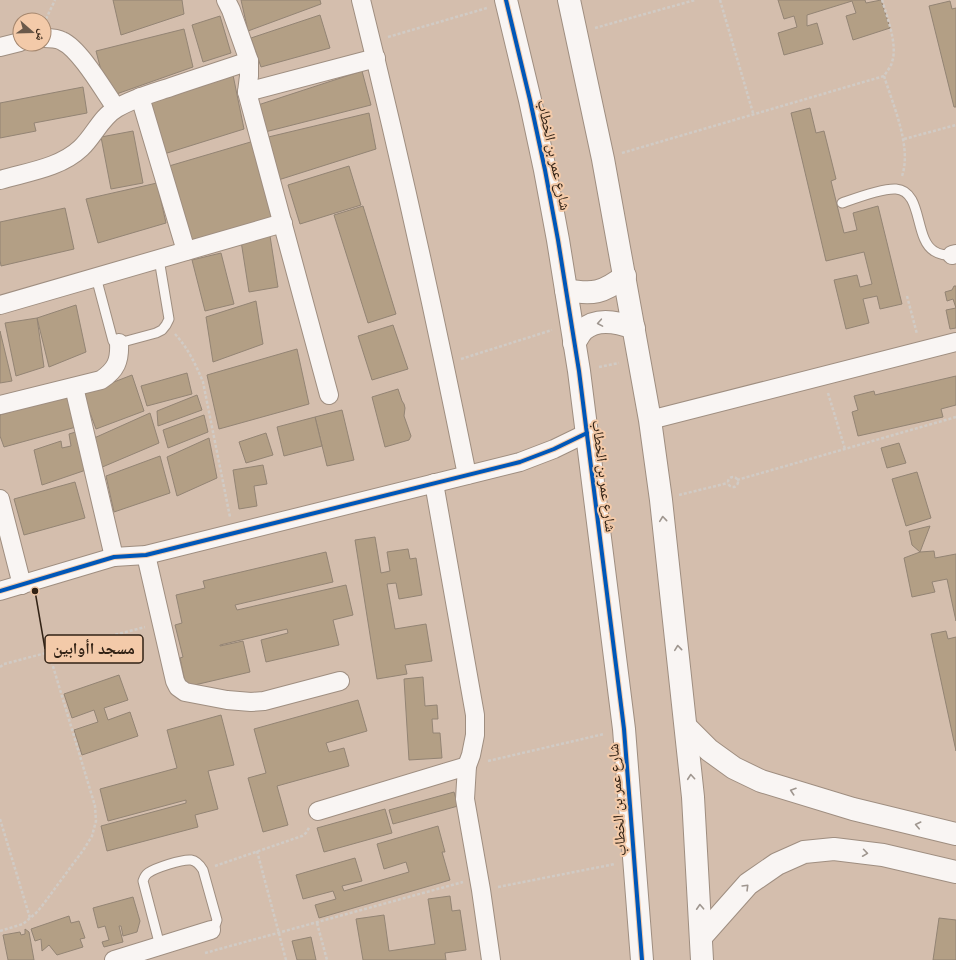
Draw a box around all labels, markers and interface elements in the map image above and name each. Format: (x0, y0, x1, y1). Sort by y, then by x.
north arrow (12, 12, 52, 52)
text: ش (32, 27, 49, 43)
street label: شارع عمر بن الخطاب (533, 98, 575, 212)
one-way arrow (597, 318, 604, 327)
street label: شارع عمر بن الخطاب (587, 419, 620, 533)
one-way arrow (659, 516, 668, 522)
callout: مسجد اأوابين (45, 635, 143, 663)
text: مسجد اأوابين (53, 639, 135, 659)
one-way arrow (673, 645, 682, 651)
street label: شارع عمر بن الخطاب (604, 743, 631, 857)
one-way arrow (687, 774, 696, 780)
one-way arrow (789, 787, 796, 796)
one-way arrow (915, 821, 921, 829)
one-way arrow (862, 848, 868, 857)
one-way arrow (741, 884, 749, 892)
one-way arrow (696, 904, 704, 910)

